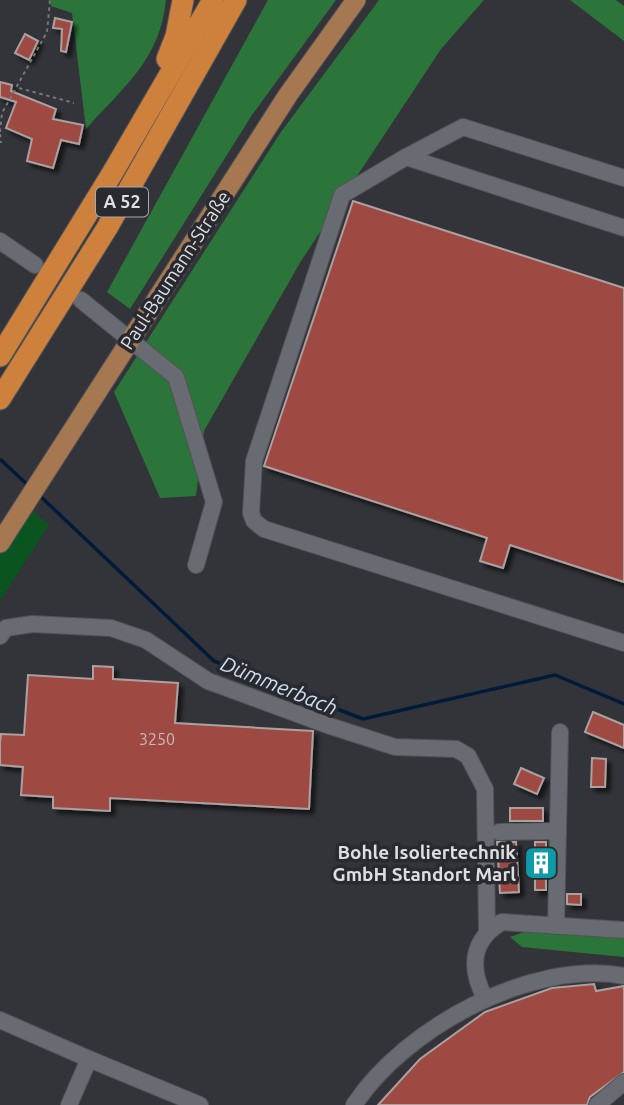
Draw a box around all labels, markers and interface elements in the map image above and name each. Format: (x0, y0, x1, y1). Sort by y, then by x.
street label: Paul-Baumann-Straße (115, 187, 235, 353)
road number: A 52 (96, 188, 148, 216)
water label: Dümmerbach (217, 651, 341, 719)
house number: 3250 (139, 730, 175, 748)
place label: Bohle Isoliertechnik GmbH Standort Marl (333, 841, 516, 885)
building icon: Bohle Isoliertechnik GmbH Standort Marl (522, 844, 560, 882)

